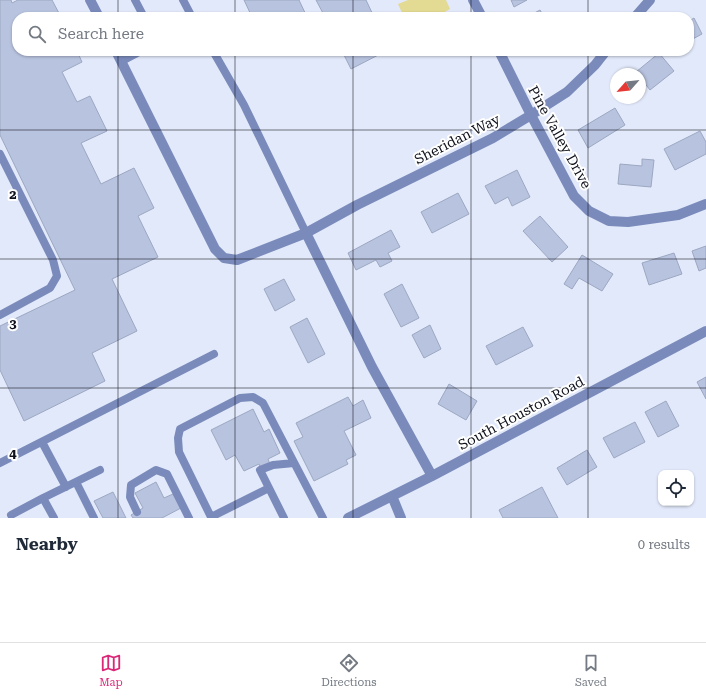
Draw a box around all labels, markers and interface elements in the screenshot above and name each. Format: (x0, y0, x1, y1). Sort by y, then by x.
search box (12, 12, 694, 56)
icon: search (26, 23, 48, 45)
text: Search here (58, 25, 144, 43)
north arrow (610, 68, 646, 104)
street label: Pine Valley Drive (525, 83, 595, 191)
street label: Sheridan Way (412, 110, 503, 167)
text: 2 (9, 187, 17, 202)
text: 3 (9, 316, 17, 331)
street label: South Houston Road (455, 373, 587, 453)
text: 4 (9, 446, 17, 461)
map controls (658, 470, 694, 506)
button: locate (658, 470, 694, 506)
text: Nearby (16, 534, 78, 554)
text: 0 results (638, 537, 690, 552)
tab: Map (99, 652, 123, 689)
tab: Directions (321, 652, 377, 689)
tab: Saved (575, 652, 607, 689)

